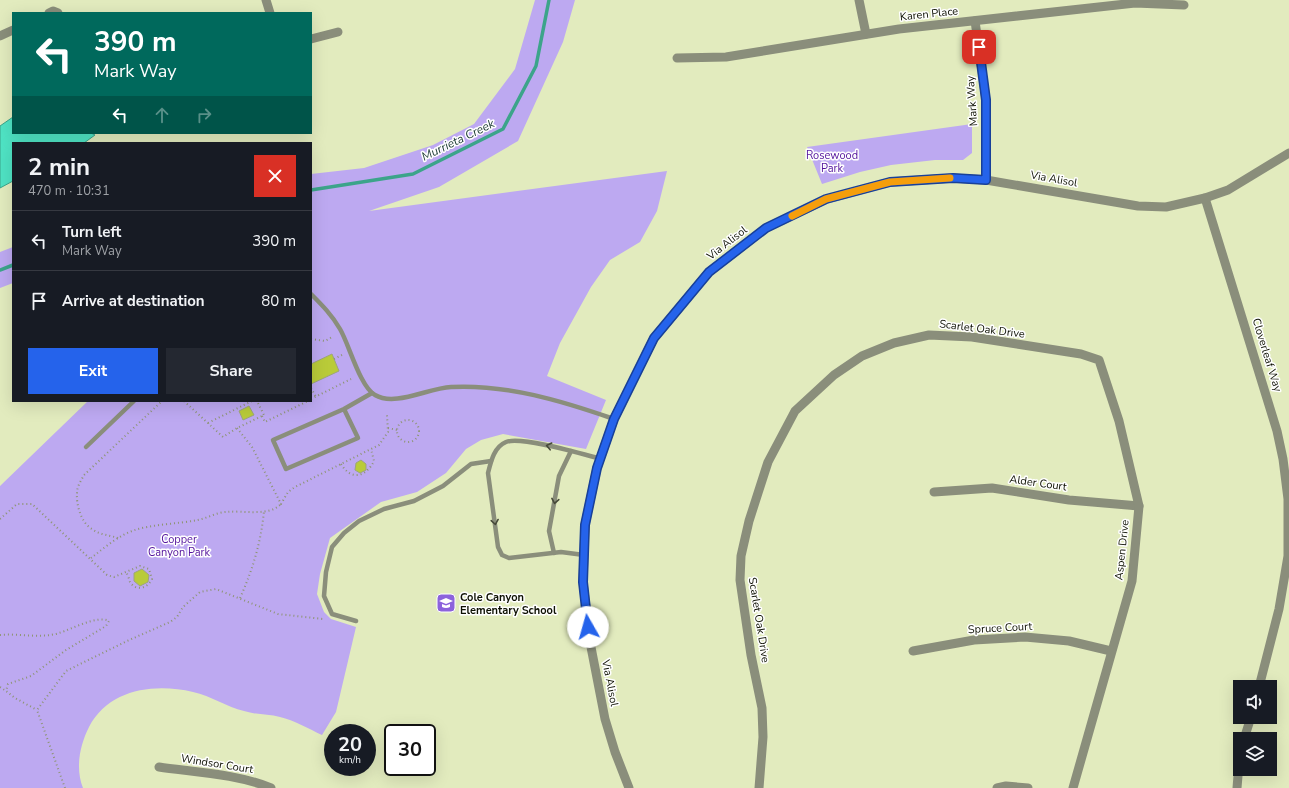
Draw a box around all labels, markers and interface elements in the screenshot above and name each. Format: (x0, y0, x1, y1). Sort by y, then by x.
street label: Karen Place (899, 3, 959, 25)
text: 390 m (94, 23, 177, 61)
icon: left (28, 28, 80, 80)
pin (962, 30, 996, 64)
icon: arrive (968, 36, 990, 58)
text: Mark Way (94, 59, 177, 83)
street label: Mark Way (963, 75, 981, 127)
icon: left (109, 104, 131, 126)
icon: ahead (151, 104, 173, 126)
icon: right (193, 104, 215, 126)
water label: Murrieta Creek (419, 115, 498, 165)
park label: Rosewood Park (806, 148, 858, 176)
text: 2 min (28, 151, 90, 183)
button: close (254, 155, 296, 197)
street label: Via Alisol (1028, 167, 1079, 191)
text: 470 m · 10:31 (28, 182, 110, 200)
text: Turn left (62, 222, 121, 242)
street label: Via Alisol (703, 222, 751, 264)
icon: left (28, 230, 50, 252)
text: 390 m (252, 231, 296, 251)
text: Mark Way (62, 242, 122, 260)
icon: arrive (28, 290, 50, 312)
text: Arrive at destination (62, 291, 205, 311)
text: 80 m (261, 291, 296, 311)
street label: Scarlet Oak Drive (938, 316, 1026, 342)
street label: Cloverleaf Way (1249, 316, 1285, 394)
button: Exit (28, 348, 158, 394)
button: Share (166, 348, 296, 394)
one-way arrow (546, 443, 552, 451)
street label: Alder Court (1008, 472, 1068, 494)
one-way arrow (551, 498, 559, 504)
one-way arrow (490, 519, 499, 525)
street label: Aspen Drive (1111, 519, 1133, 581)
park label: Copper Canyon Park (148, 532, 210, 560)
street label: Scarlet Oak Drive (745, 576, 773, 664)
place label: Cole Canyon Elementary School (460, 590, 557, 618)
school or university icon: Cole Canyon Elementary School (435, 592, 457, 614)
position arrow (567, 606, 609, 648)
street label: Spruce Court (967, 619, 1033, 637)
street label: Via Alisol (598, 657, 622, 708)
map controls (1233, 680, 1277, 776)
button: sound (1233, 680, 1277, 724)
speed limit sign: 30 (384, 724, 436, 776)
text: 20 (338, 731, 362, 758)
button: layers (1233, 732, 1277, 776)
street label: Windsor Court (180, 751, 254, 777)
text: km/h (339, 753, 361, 767)

